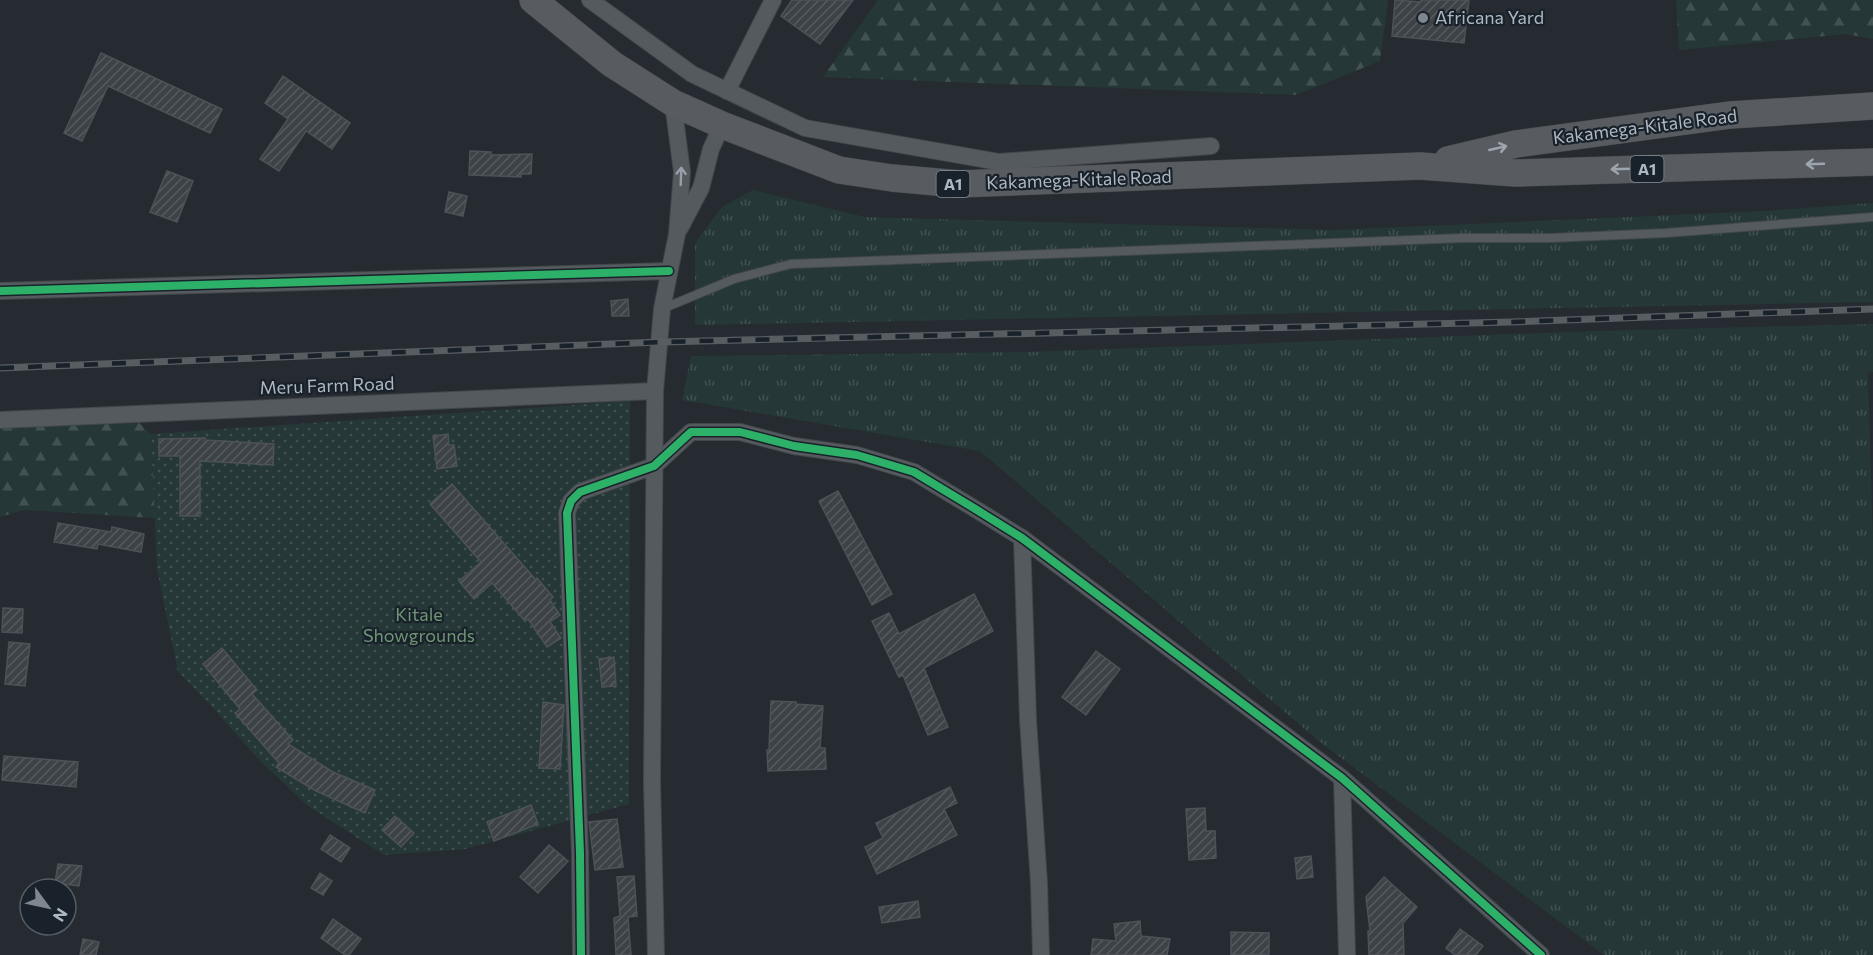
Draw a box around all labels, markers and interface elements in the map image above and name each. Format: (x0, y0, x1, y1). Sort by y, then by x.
place label: Africana Yard (1435, 6, 1544, 28)
marker: Africana Yard (1416, 11, 1430, 25)
street label: Kakamega-Kitale Road (1551, 104, 1738, 148)
one-way arrow (1488, 142, 1507, 154)
road number: A1 (1630, 156, 1664, 182)
one-way arrow (1805, 158, 1825, 169)
one-way arrow (1610, 164, 1630, 175)
street label: Kakamega-Kitale Road (986, 165, 1172, 193)
one-way arrow (676, 166, 687, 186)
road number: A1 (936, 171, 970, 197)
street label: Meru Farm Road (259, 372, 395, 398)
park label: Kitale Showgrounds (363, 603, 475, 646)
north arrow (18, 877, 78, 937)
text: N (50, 905, 72, 926)

